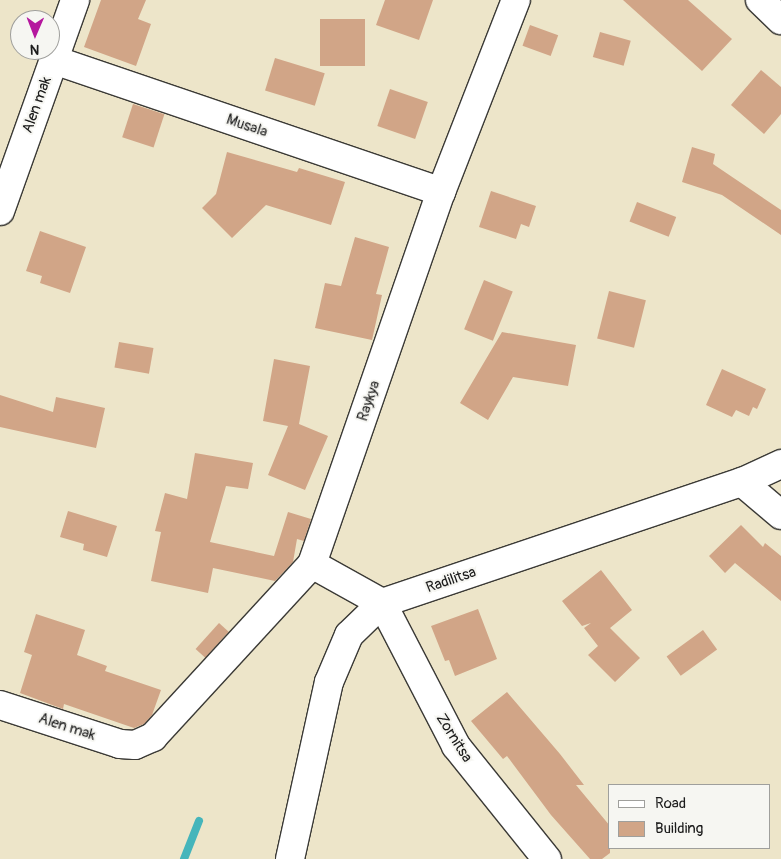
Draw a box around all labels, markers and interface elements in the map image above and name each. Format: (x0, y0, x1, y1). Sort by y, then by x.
north arrow (10, 10, 60, 60)
text: N (30, 41, 40, 58)
street label: Alen mak (19, 74, 55, 136)
street label: Musala (224, 111, 270, 141)
street label: Raykya (354, 378, 384, 424)
street label: Radilitsa (424, 563, 478, 597)
street label: Alen mak (36, 709, 98, 745)
street label: Zornitsa (432, 710, 476, 766)
legend (608, 784, 771, 849)
text: Road (655, 794, 686, 813)
text: Building (655, 819, 703, 838)

